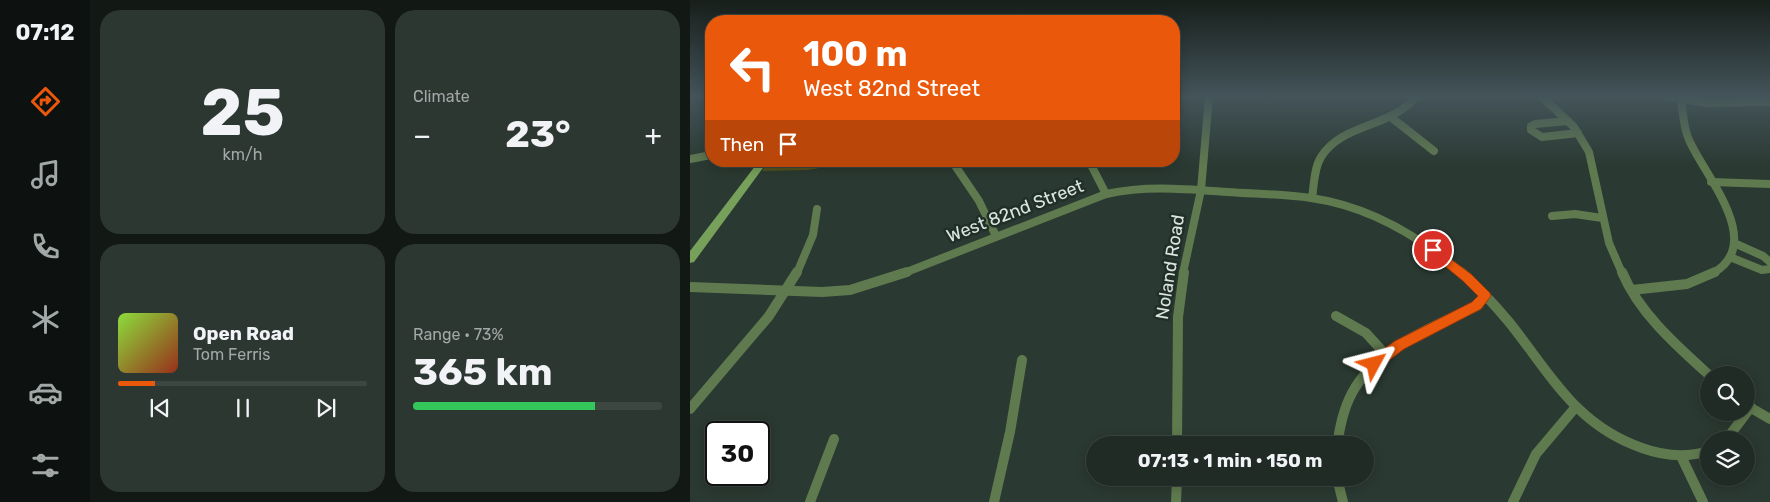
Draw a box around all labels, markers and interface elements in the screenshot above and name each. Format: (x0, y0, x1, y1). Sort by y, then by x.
text: 07:12 (15, 19, 75, 46)
text: 100 m (803, 33, 908, 75)
icon: left (720, 35, 785, 100)
text: 25 (200, 74, 285, 151)
text: West 82nd Street (803, 75, 980, 102)
icon: directions (28, 84, 63, 119)
text: Climate (413, 87, 470, 106)
text: 23° (505, 111, 571, 157)
text: − (413, 119, 431, 152)
text: + (645, 119, 662, 152)
icon: arrive (774, 130, 802, 158)
text: Then (720, 133, 764, 156)
text: km/h (223, 145, 262, 164)
icon: music (28, 157, 63, 192)
street label: West 82nd Street (943, 175, 1087, 247)
street label: Noland Road (1151, 213, 1189, 321)
icon: phone (28, 229, 63, 264)
pin (1412, 229, 1454, 271)
icon: arrive (1419, 236, 1447, 264)
icon: climate (28, 302, 63, 337)
text: Open Road (193, 322, 294, 345)
text: Range · 73% (413, 325, 504, 344)
position arrow (1347, 337, 1399, 389)
text: Tom Ferris (193, 345, 270, 364)
text: 365 km (413, 349, 552, 395)
map controls (1700, 366, 1755, 486)
button: search (1700, 366, 1755, 421)
icon: car (28, 375, 63, 410)
icon: previous (146, 394, 174, 422)
icon: pause (229, 394, 257, 422)
icon: next (312, 394, 340, 422)
speed limit sign: 30 (705, 421, 770, 486)
button: layers (1700, 431, 1755, 486)
icon: filters (28, 448, 63, 483)
text: 07:13 · 1 min · 150 m (1138, 449, 1322, 472)

